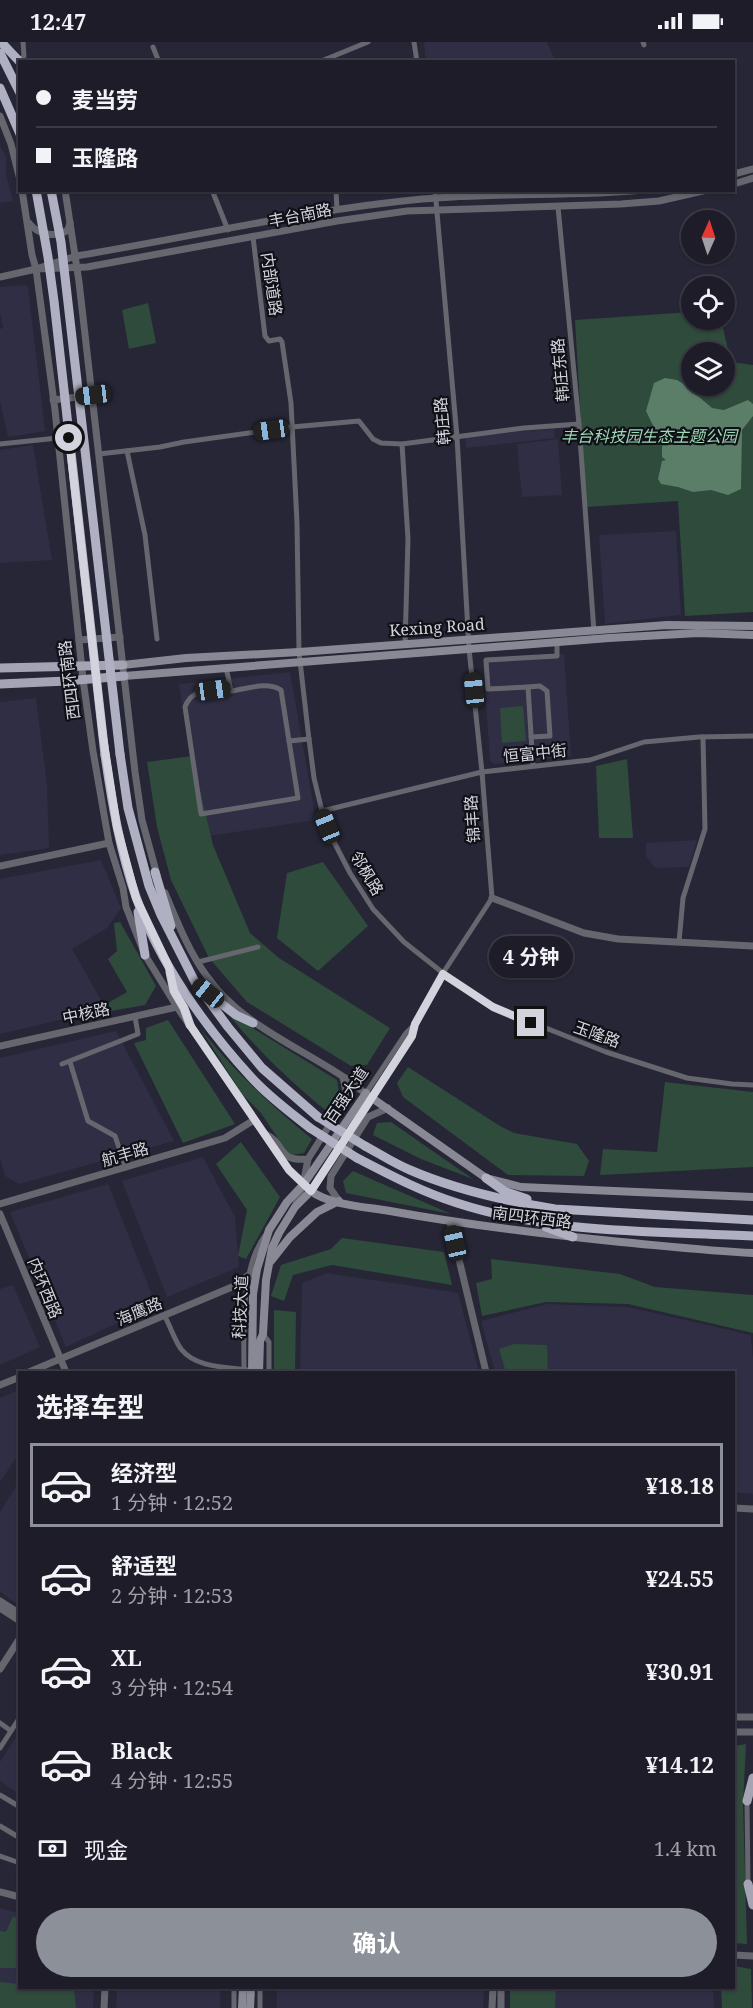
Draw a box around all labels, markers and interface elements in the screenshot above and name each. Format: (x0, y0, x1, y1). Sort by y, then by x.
text: 12:47 (30, 6, 86, 36)
text: 麦当劳 (72, 84, 138, 114)
text: 玉隆路 (72, 142, 138, 172)
street label: 丰台南路 (266, 198, 334, 232)
north arrow (681, 210, 735, 264)
map controls (681, 210, 735, 396)
street label: 内部道路 (257, 251, 287, 317)
button: locate (681, 276, 735, 330)
street label: 韩庄东路 (546, 337, 574, 403)
button: layers (681, 342, 735, 396)
car (74, 384, 112, 406)
street label: 韩庄路 (429, 396, 455, 446)
car (252, 419, 290, 441)
route start (55, 424, 82, 451)
park label: 丰台科技园生态主题公园 (561, 425, 739, 447)
street label: Kexing Road (389, 613, 486, 641)
street label: 西四环南路 (53, 639, 85, 721)
car (463, 671, 485, 709)
car (194, 679, 232, 701)
street label: 恒富中街 (502, 739, 568, 767)
street label: 锦丰路 (459, 794, 485, 844)
car (312, 806, 342, 846)
street label: 邻枫路 (345, 847, 389, 899)
callout: 4 分钟 (489, 936, 573, 978)
text: 4 分钟 (503, 943, 559, 970)
car (188, 975, 228, 1011)
street label: 中核路 (60, 997, 112, 1029)
route end (517, 1009, 544, 1036)
street label: 玉隆路 (571, 1015, 623, 1053)
street label: 百强大道 (319, 1062, 373, 1128)
street label: 航丰路 (99, 1137, 151, 1171)
street label: 南四环西路 (491, 1201, 573, 1233)
car (442, 1223, 468, 1263)
street label: 内环西路 (23, 1254, 67, 1322)
street label: 科技大道 (227, 1274, 253, 1340)
street label: 海鹰路 (113, 1291, 165, 1331)
text: 选择车型 (36, 1388, 144, 1425)
text: 经济型 (111, 1457, 177, 1487)
icon: car (39, 1458, 93, 1512)
text: ¥18.18 (645, 1470, 714, 1500)
text: 1 分钟 · 12:52 (111, 1489, 233, 1516)
text: 舒适型 (111, 1550, 177, 1580)
icon: car (39, 1551, 93, 1605)
text: ¥24.55 (645, 1563, 714, 1593)
text: 2 分钟 · 12:53 (111, 1582, 233, 1609)
text: XL (111, 1642, 142, 1672)
icon: car (39, 1644, 93, 1698)
text: ¥30.91 (645, 1656, 714, 1686)
text: 3 分钟 · 12:54 (111, 1674, 233, 1701)
text: Black (111, 1735, 172, 1765)
icon: car (39, 1737, 93, 1791)
text: ¥14.12 (645, 1749, 714, 1779)
text: 4 分钟 · 12:55 (111, 1767, 233, 1794)
icon: cash (36, 1832, 69, 1865)
text: 现金 (84, 1834, 128, 1864)
text: 1.4 km (654, 1835, 717, 1862)
button: 确认 (36, 1908, 717, 1977)

